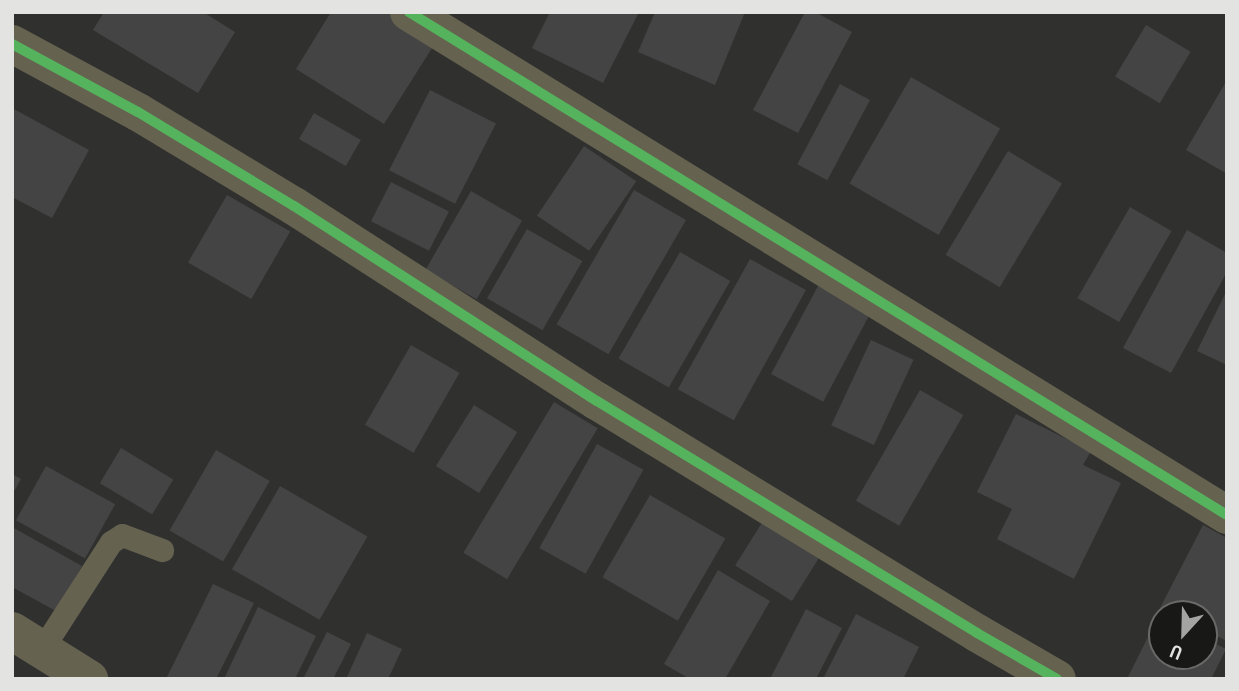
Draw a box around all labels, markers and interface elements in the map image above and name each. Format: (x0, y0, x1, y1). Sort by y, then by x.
north arrow (1148, 600, 1218, 670)
text: U (1166, 638, 1186, 667)

